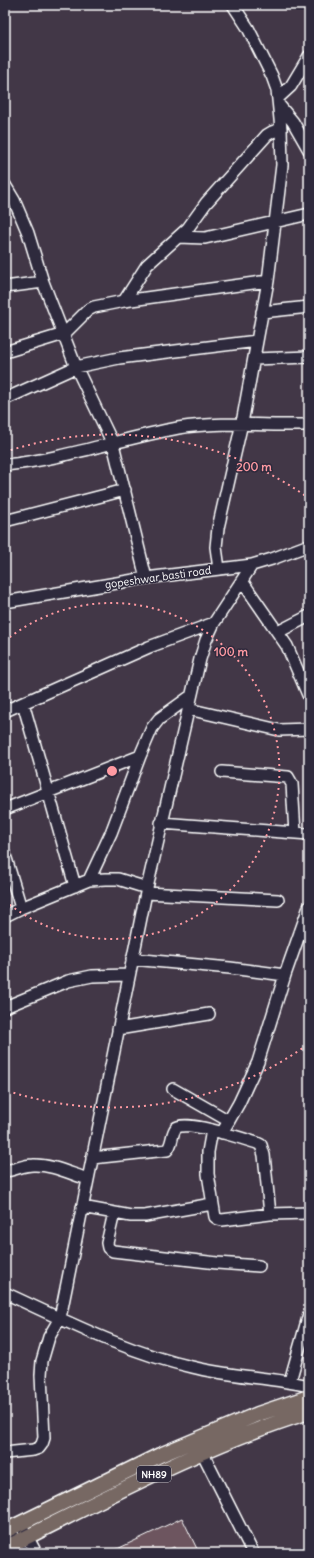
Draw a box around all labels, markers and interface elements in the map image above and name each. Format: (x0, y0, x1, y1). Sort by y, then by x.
text: 200 m (236, 459, 272, 474)
street label: gopeshwar basti road (104, 563, 213, 591)
text: 100 m (214, 644, 248, 659)
centre of rings (105, 764, 119, 778)
road number: NH89 (137, 1466, 171, 1482)

